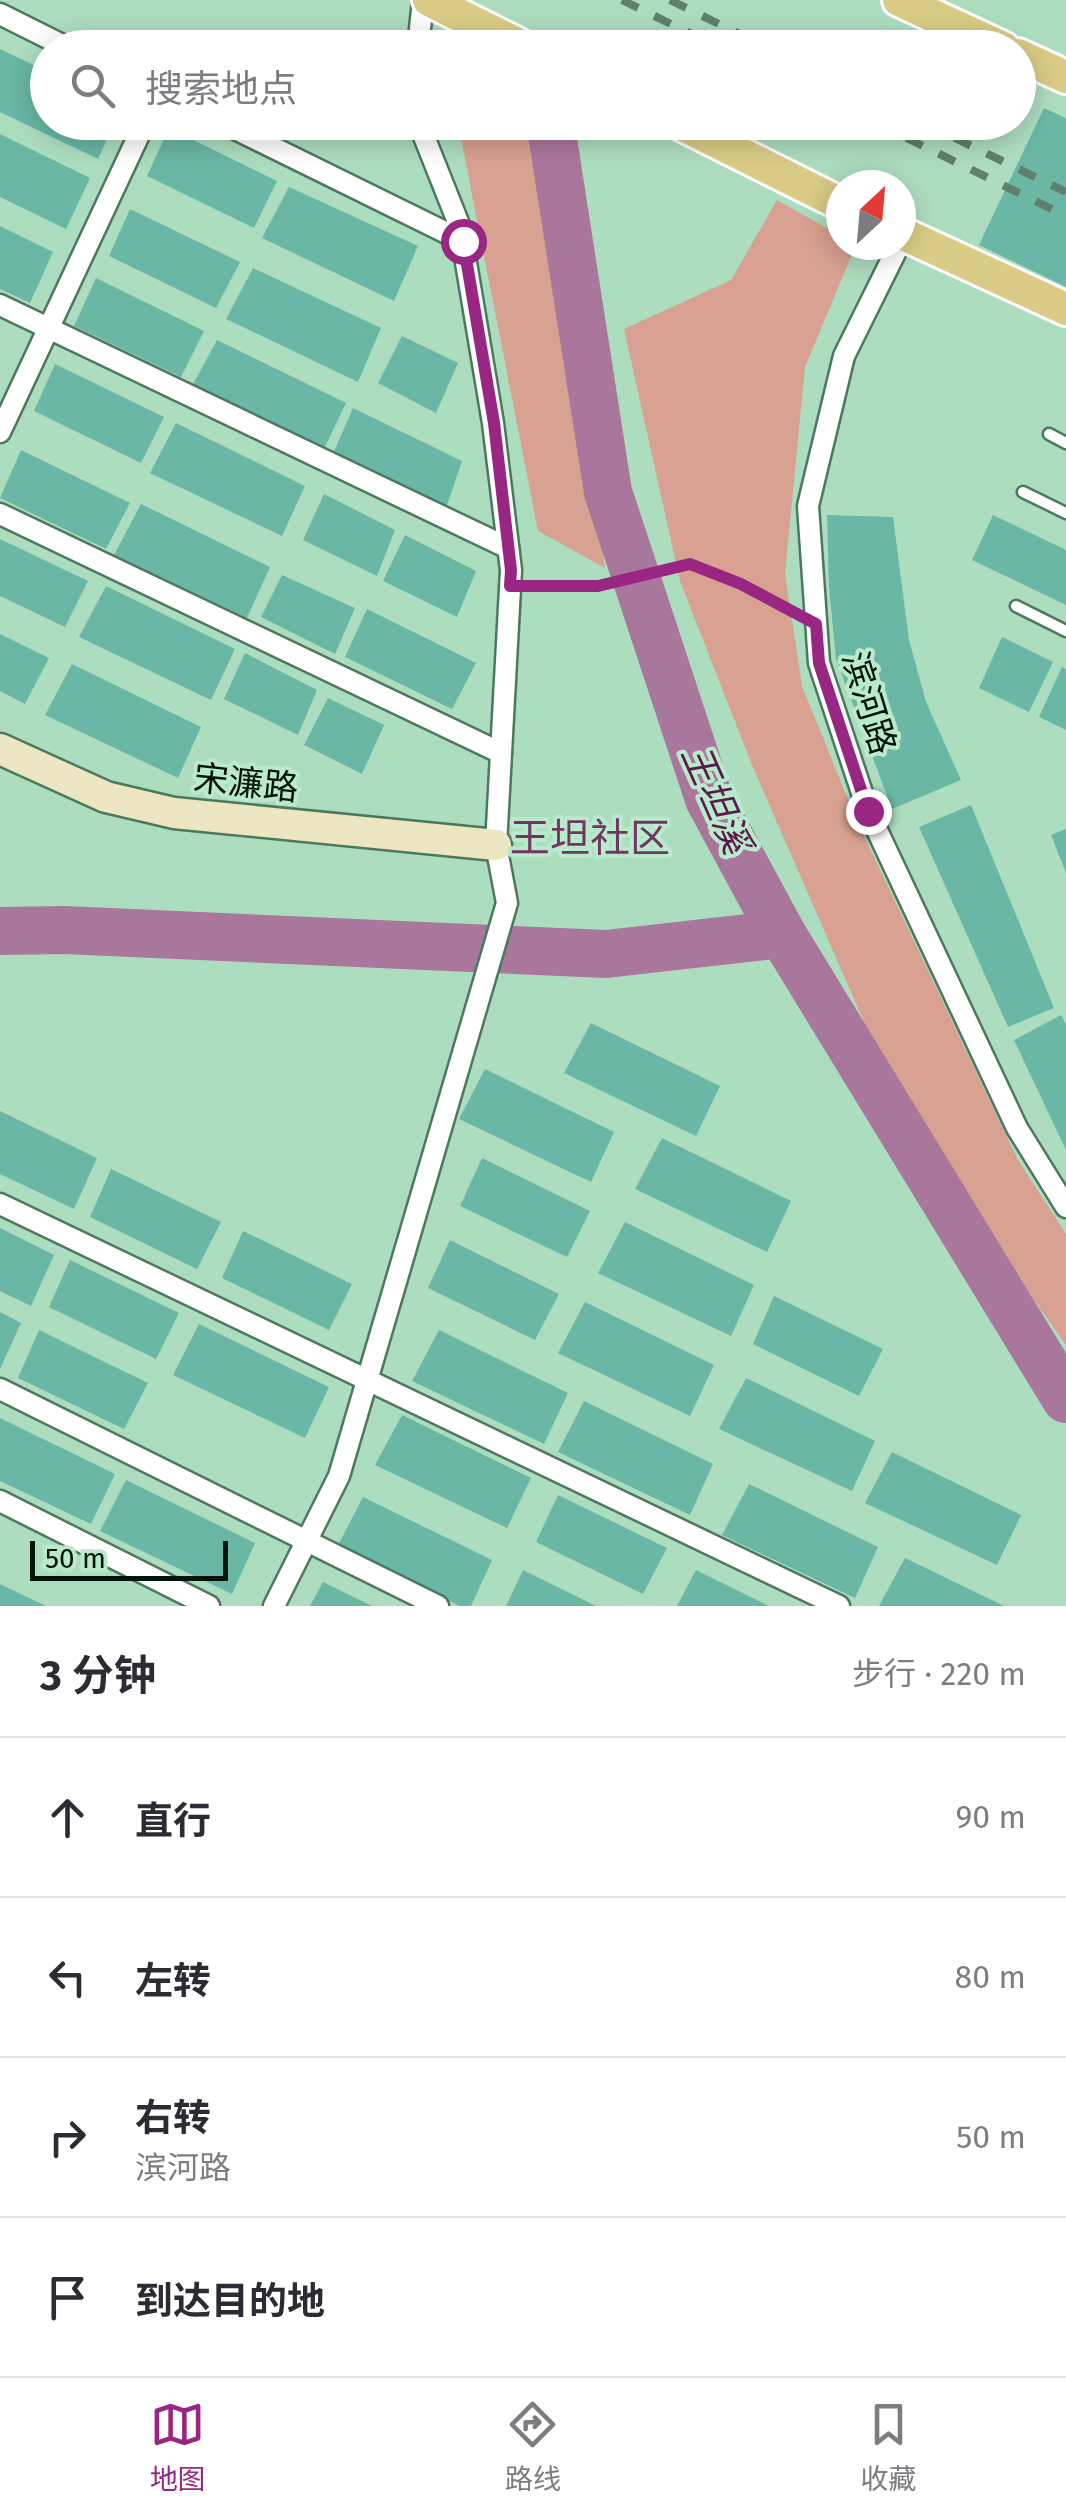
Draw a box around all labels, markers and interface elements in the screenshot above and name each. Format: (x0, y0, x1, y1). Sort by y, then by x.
search box (30, 30, 1036, 140)
icon: search (65, 58, 120, 113)
text: 搜索地点 (145, 66, 297, 112)
north arrow (826, 170, 916, 260)
route start (441, 219, 487, 265)
street label: 滨河路 (834, 647, 904, 759)
water label: 王坦溪 (672, 738, 762, 864)
street label: 宋濂路 (192, 757, 300, 809)
route end (846, 789, 892, 835)
district label: 王坦社区 (510, 815, 670, 863)
scale bar (30, 1536, 228, 1580)
text: 50 m (45, 1542, 106, 1575)
text: 3 分钟 (40, 1651, 156, 1701)
text: 步行 · 220 m (852, 1655, 1026, 1693)
icon: ahead (40, 1790, 95, 1845)
text: 直行 (135, 1798, 211, 1844)
text: 90 m (955, 1798, 1026, 1836)
icon: left (40, 1950, 95, 2005)
text: 左转 (135, 1958, 211, 2004)
text: 80 m (955, 1958, 1026, 1996)
text: 右转 (135, 2095, 211, 2141)
icon: right (40, 2110, 95, 2165)
text: 50 m (956, 2118, 1026, 2156)
text: 滨河路 (135, 2149, 231, 2187)
icon: arrive (40, 2270, 95, 2325)
text: 到达目的地 (135, 2278, 325, 2324)
tab: 地图 (150, 2397, 206, 2497)
tab: 路线 (505, 2397, 561, 2497)
tab: 收藏 (860, 2397, 916, 2497)

